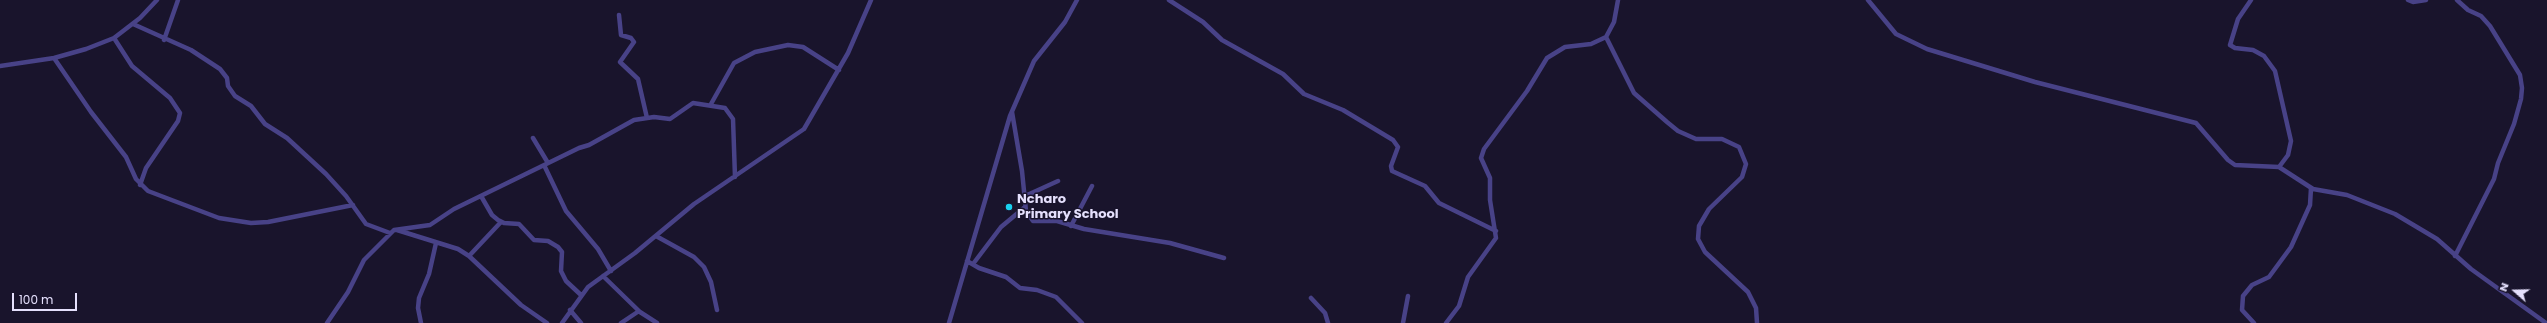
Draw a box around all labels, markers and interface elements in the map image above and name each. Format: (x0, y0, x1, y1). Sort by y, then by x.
place label: Ncharo Primary School (1017, 192, 1119, 223)
marker: Ncharo Primary School (1004, 202, 1014, 212)
north arrow (2495, 271, 2535, 311)
text: N (2495, 280, 2513, 294)
scale bar (14, 285, 79, 311)
text: 100 m (19, 291, 53, 308)

